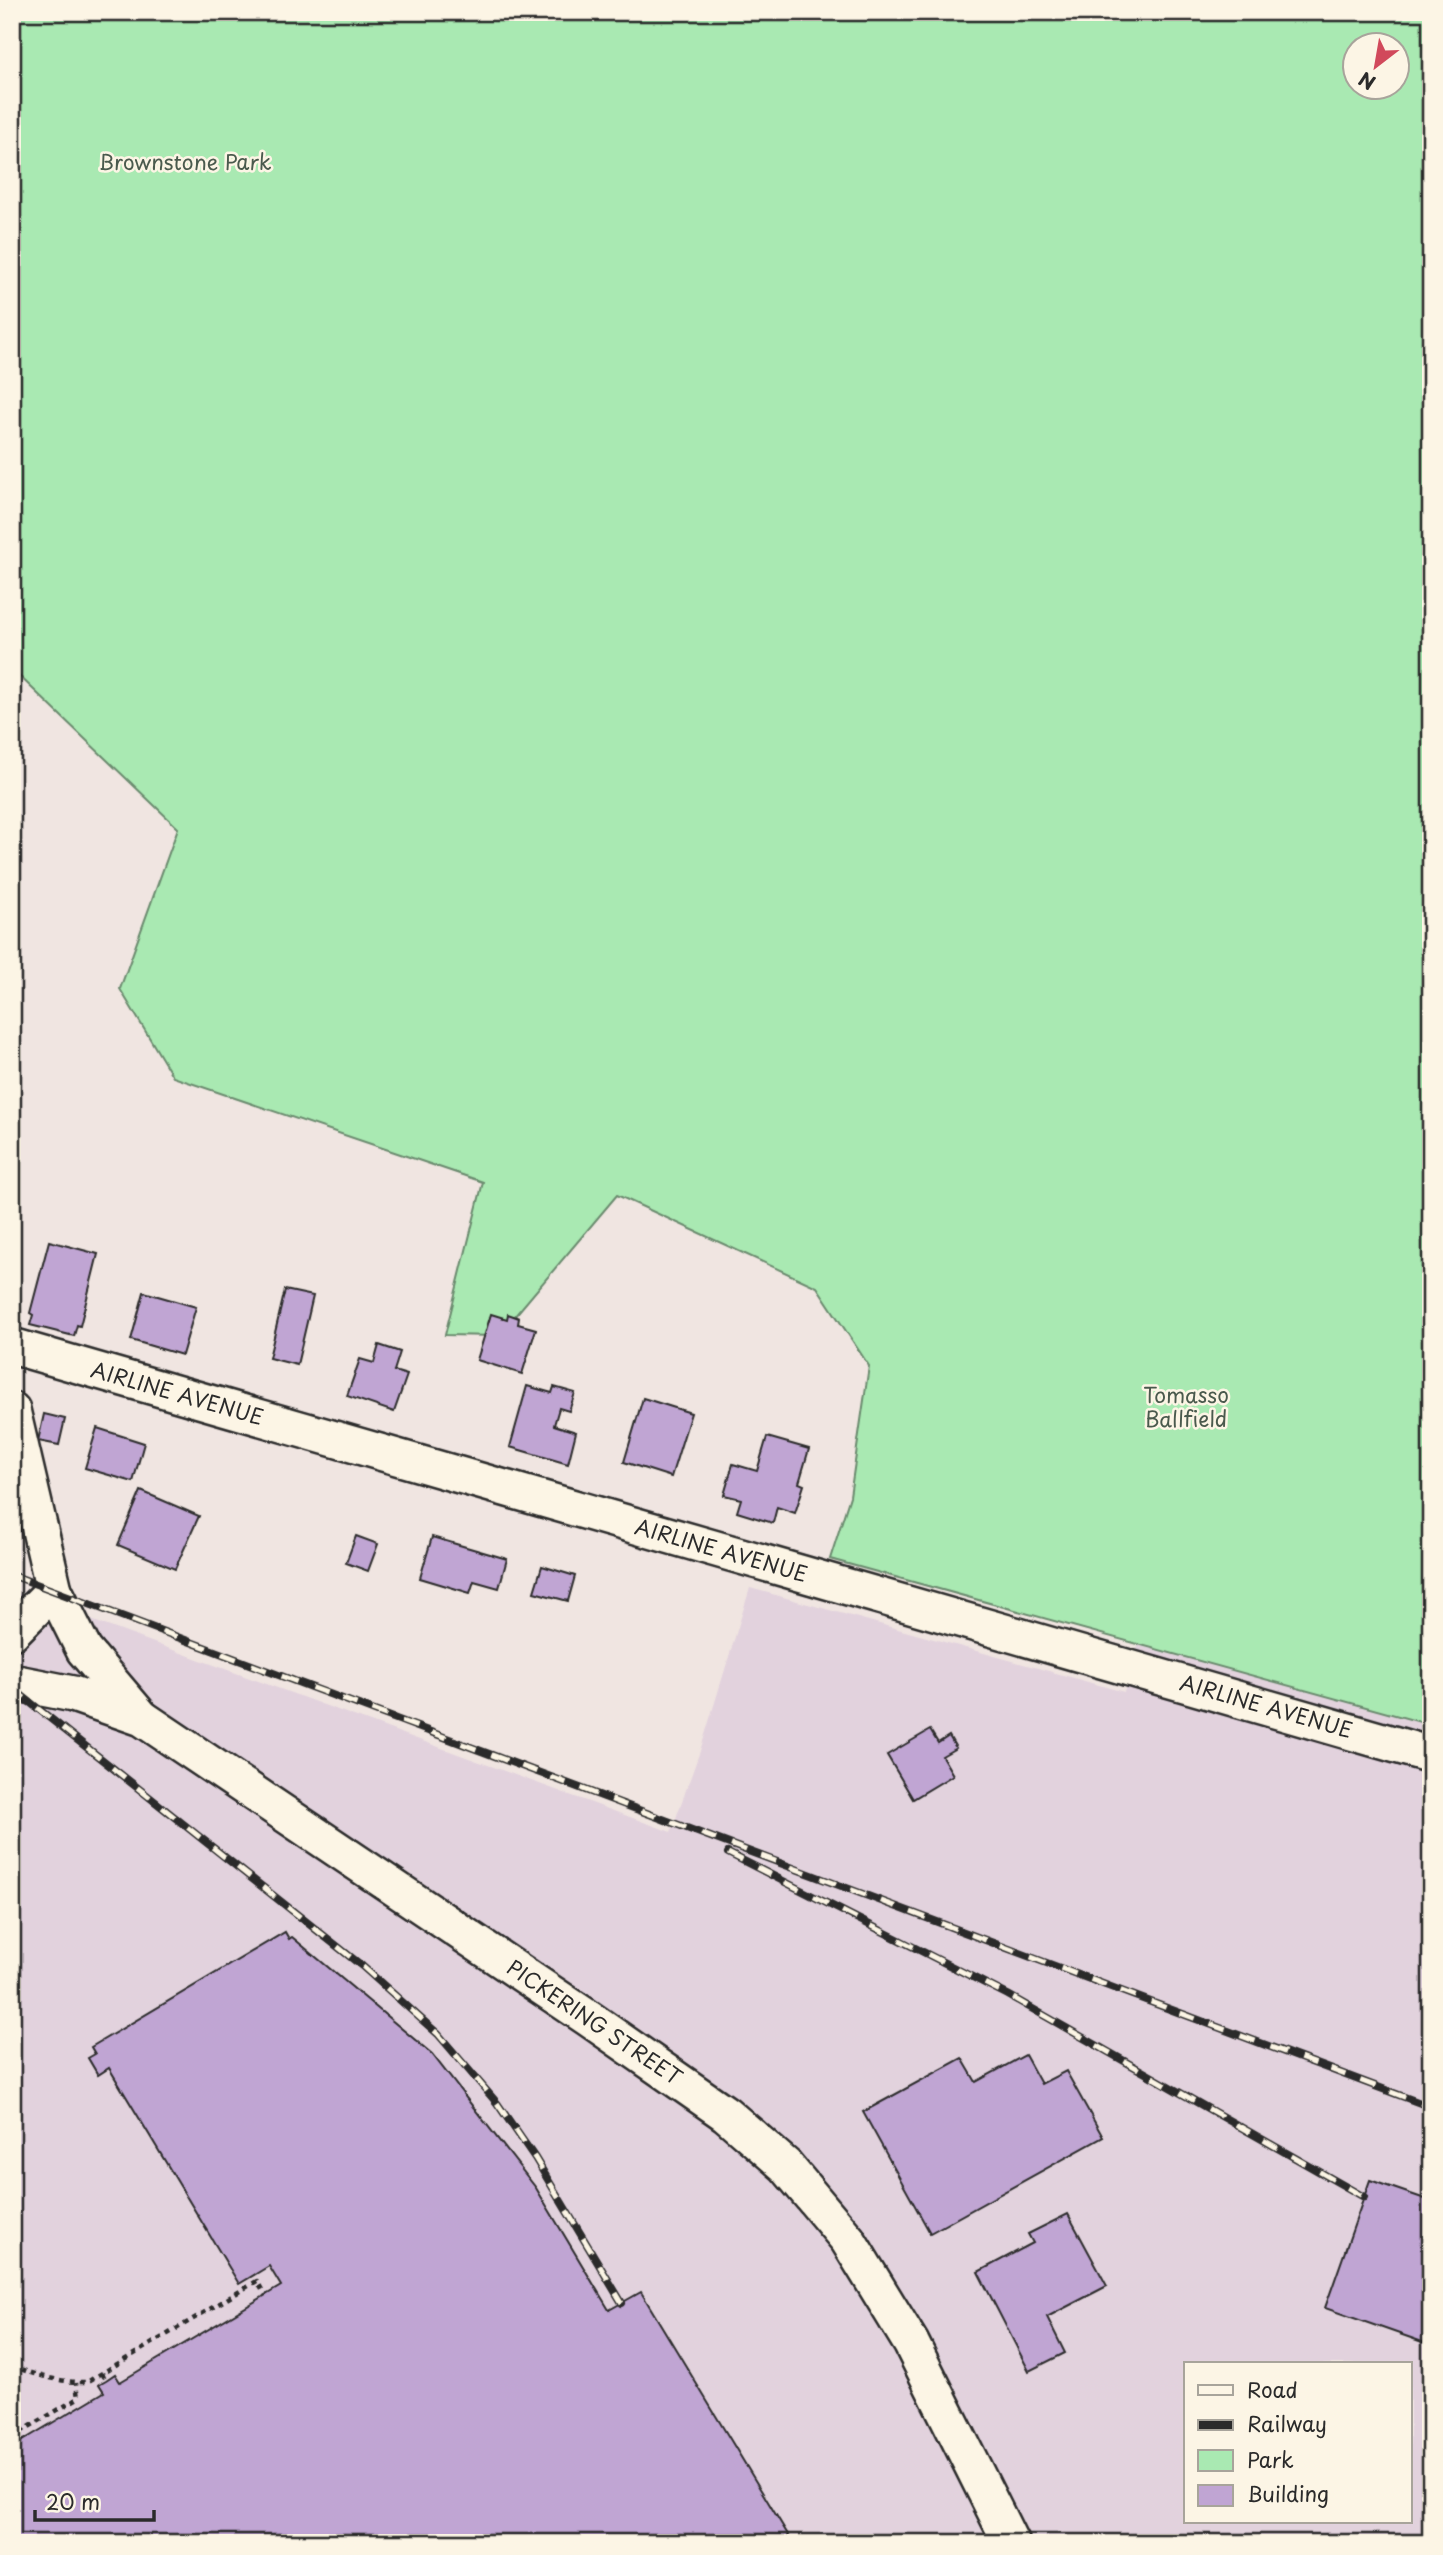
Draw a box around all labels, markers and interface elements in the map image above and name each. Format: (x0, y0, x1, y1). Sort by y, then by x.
north arrow (1342, 32, 1412, 102)
text: N (1353, 66, 1380, 97)
park label: Brownstone Park (98, 145, 272, 177)
street label: AIRLINE AVENUE (87, 1352, 268, 1432)
park label: Tomasso Ballfield (1143, 1378, 1229, 1434)
street label: AIRLINE AVENUE (631, 1509, 812, 1589)
street label: AIRLINE AVENUE (1176, 1665, 1357, 1745)
street label: PICKERING STREET (501, 1951, 690, 2092)
legend (1184, 2362, 1412, 2524)
text: Road (1247, 2373, 1298, 2405)
text: Railway (1247, 2407, 1327, 2439)
text: Park (1247, 2443, 1294, 2475)
text: Building (1247, 2477, 1329, 2509)
scale bar (35, 2478, 154, 2522)
text: 20 m (46, 2485, 100, 2517)

